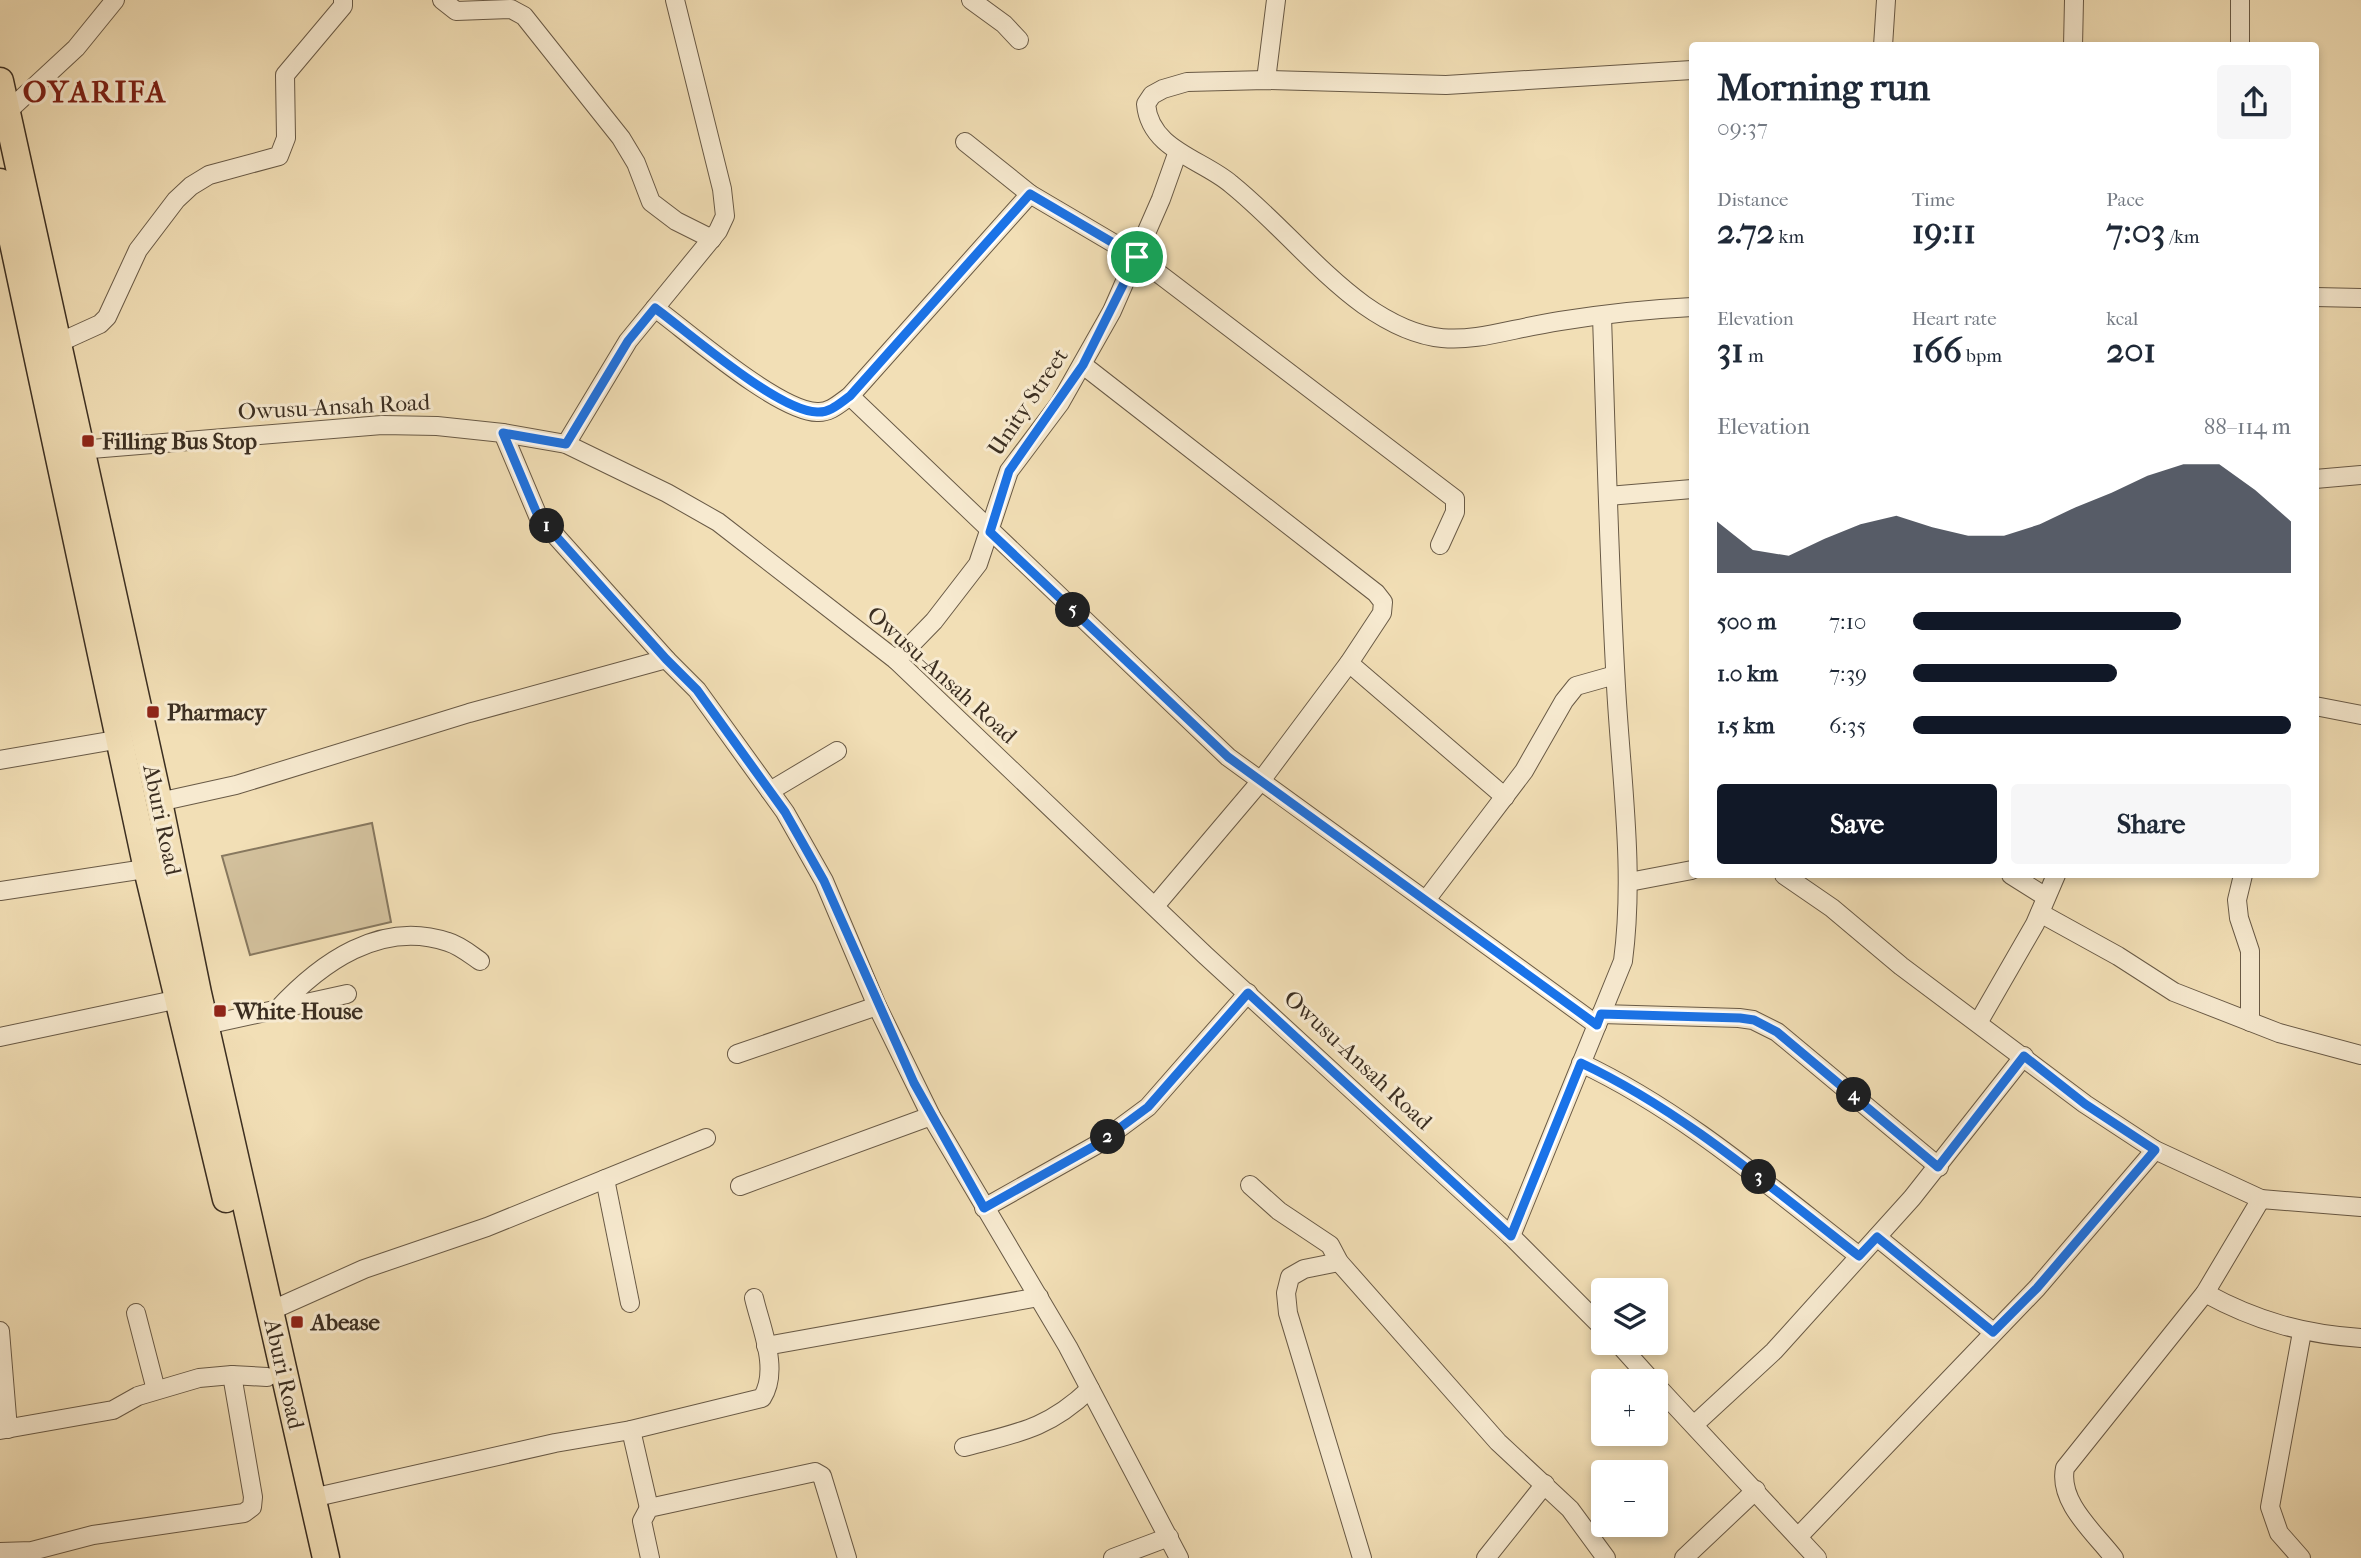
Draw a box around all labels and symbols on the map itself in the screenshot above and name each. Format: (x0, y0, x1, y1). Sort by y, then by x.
district label: OYARIFA (23, 75, 167, 110)
pin (1107, 227, 1167, 287)
street label: Unity Street (982, 343, 1074, 461)
street label: Owusu-Ansah Road (237, 388, 431, 426)
place label: Filling Bus Stop (101, 428, 257, 455)
marker: Filling Bus Stop (80, 433, 96, 449)
pin: 1 (530, 508, 564, 544)
pin: 5 (1056, 592, 1090, 628)
street label: Owusu-Ansah Road (862, 601, 1023, 750)
place label: Pharmacy (167, 699, 268, 726)
marker: Pharmacy (145, 704, 161, 720)
street label: Aburi Road (137, 761, 187, 878)
street label: Owusu-Ansah Road (1278, 985, 1438, 1136)
place label: White House (233, 998, 364, 1025)
marker: White House (212, 1003, 228, 1019)
pin: 4 (1836, 1078, 1871, 1112)
pin: 2 (1090, 1120, 1126, 1154)
pin: 3 (1742, 1160, 1776, 1194)
place label: Abease (309, 1309, 380, 1336)
marker: Abease (289, 1314, 305, 1330)
street label: Aburi Road (258, 1315, 310, 1432)

